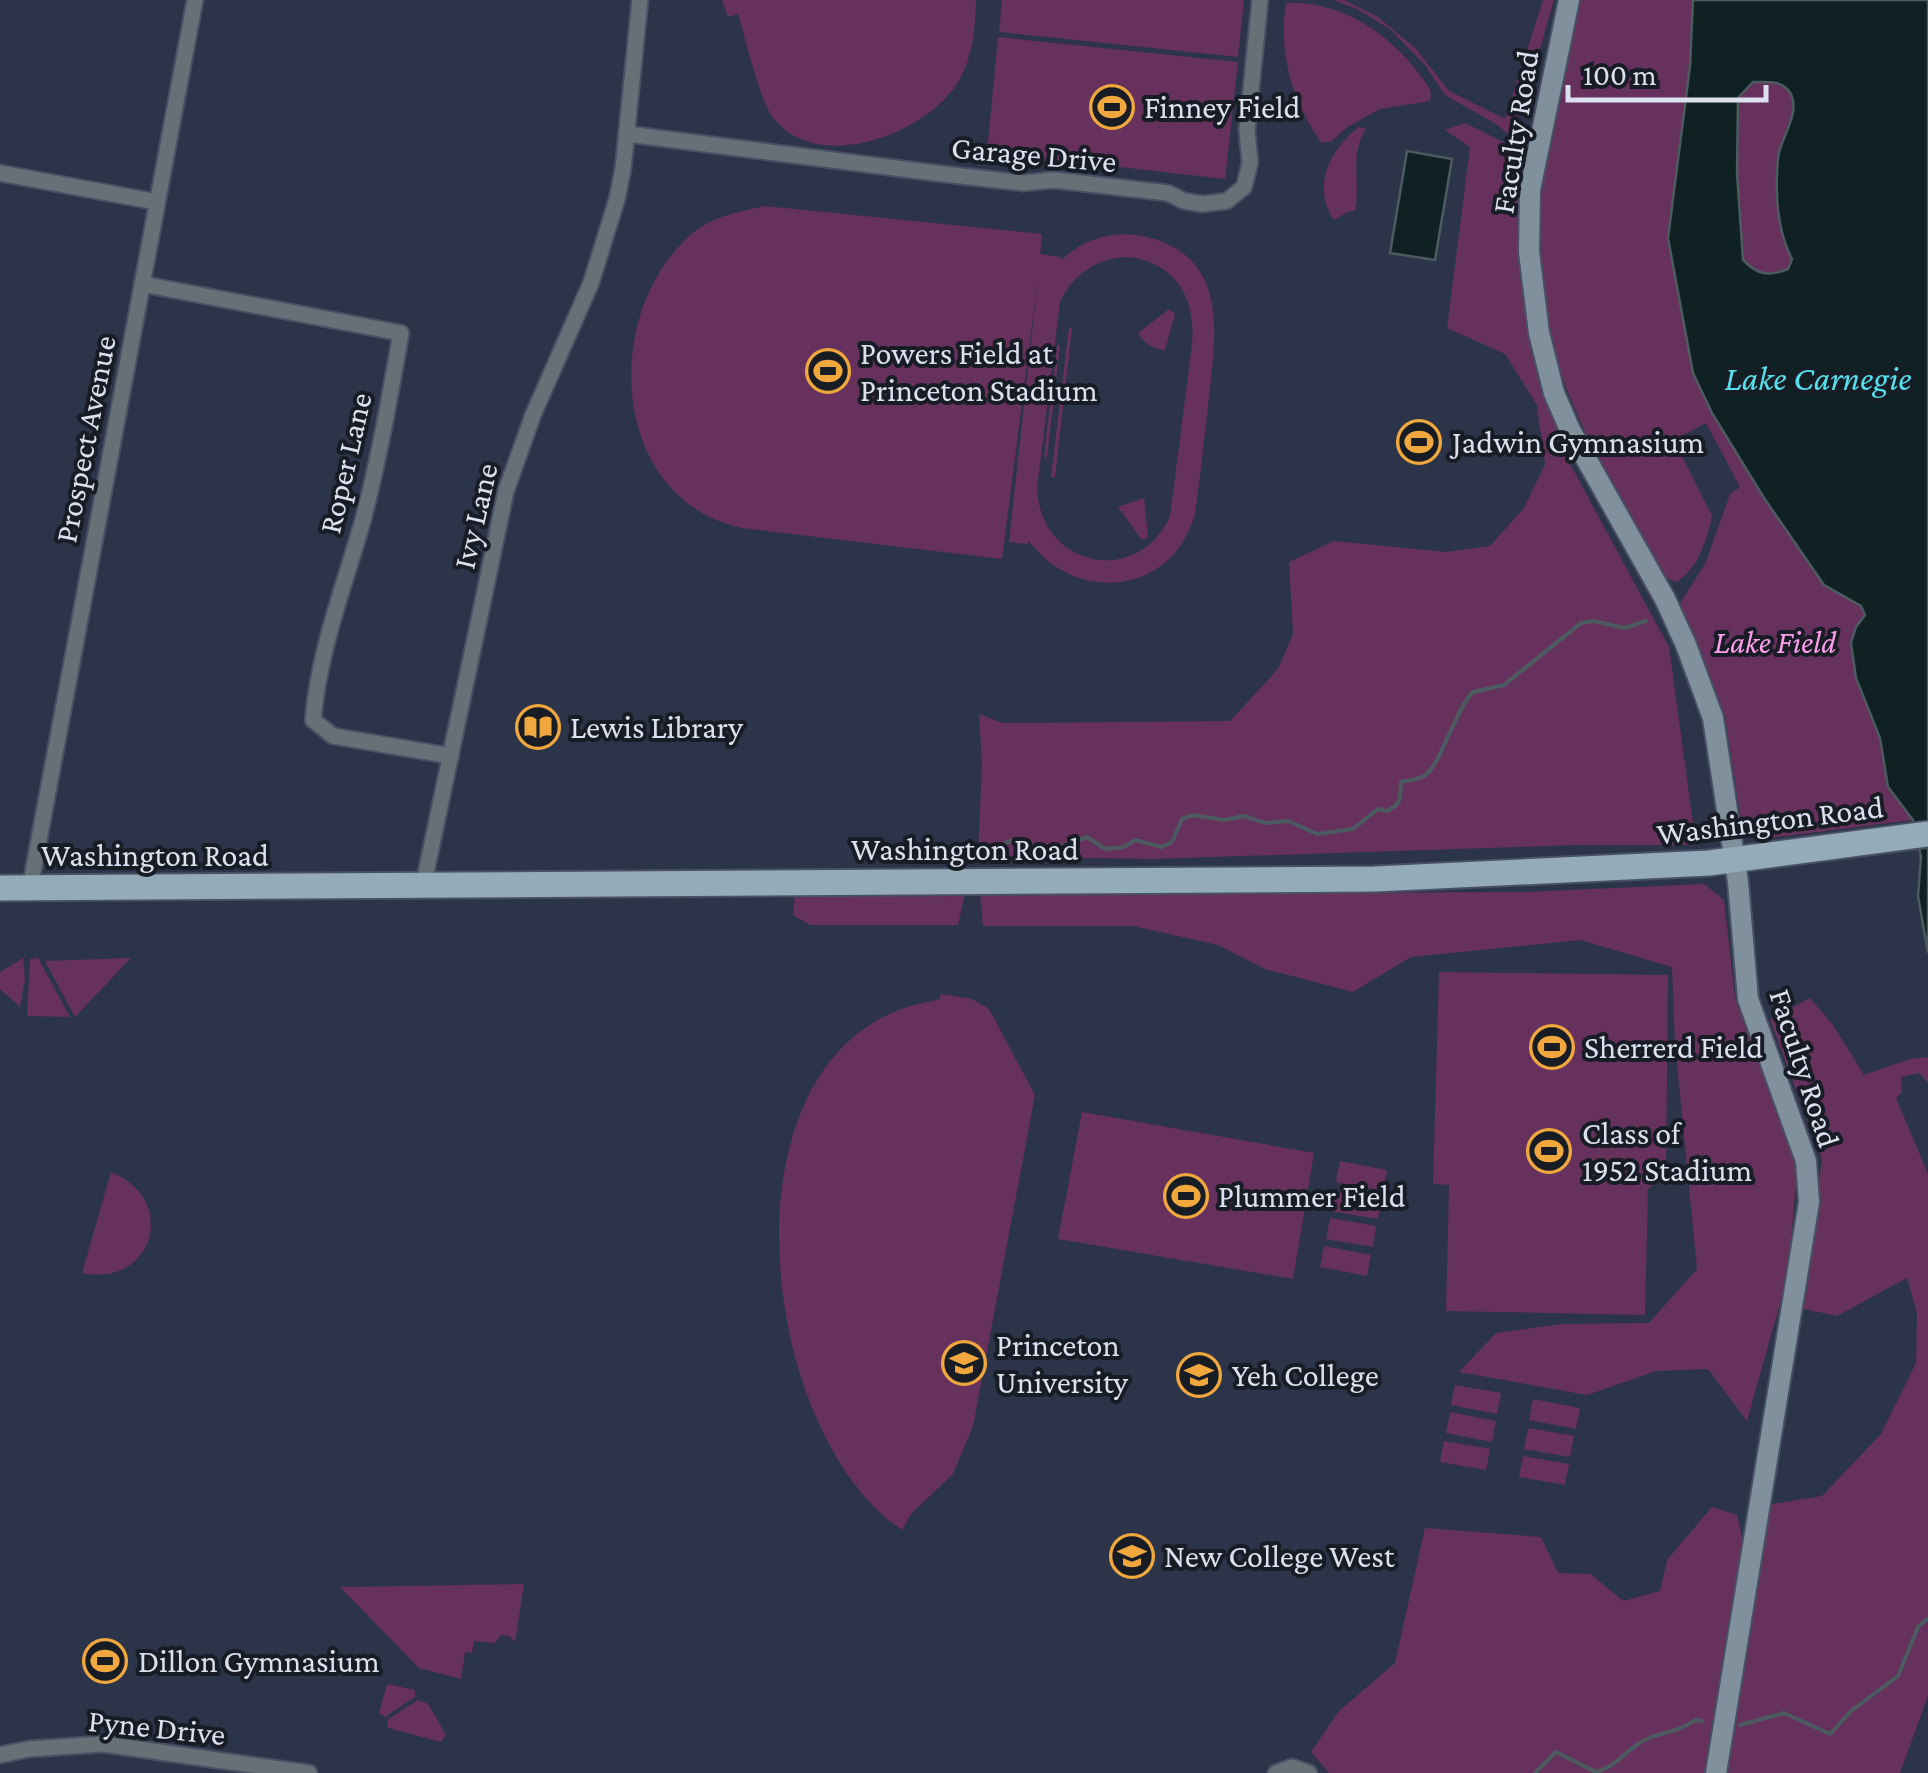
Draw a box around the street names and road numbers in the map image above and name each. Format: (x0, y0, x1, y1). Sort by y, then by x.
street label: Faculty Road (1484, 48, 1546, 216)
street label: Garage Drive (950, 129, 1118, 179)
street label: Prospect Avenue (47, 332, 123, 546)
street label: Roper Lane (311, 389, 379, 537)
street label: Ivy Lane (445, 460, 505, 572)
street label: Washington Road (1655, 788, 1885, 852)
street label: Washington Road (851, 831, 1079, 867)
street label: Washington Road (41, 837, 269, 873)
street label: Faculty Road (1762, 984, 1848, 1152)
street label: Pyne Drive (87, 1702, 227, 1752)

